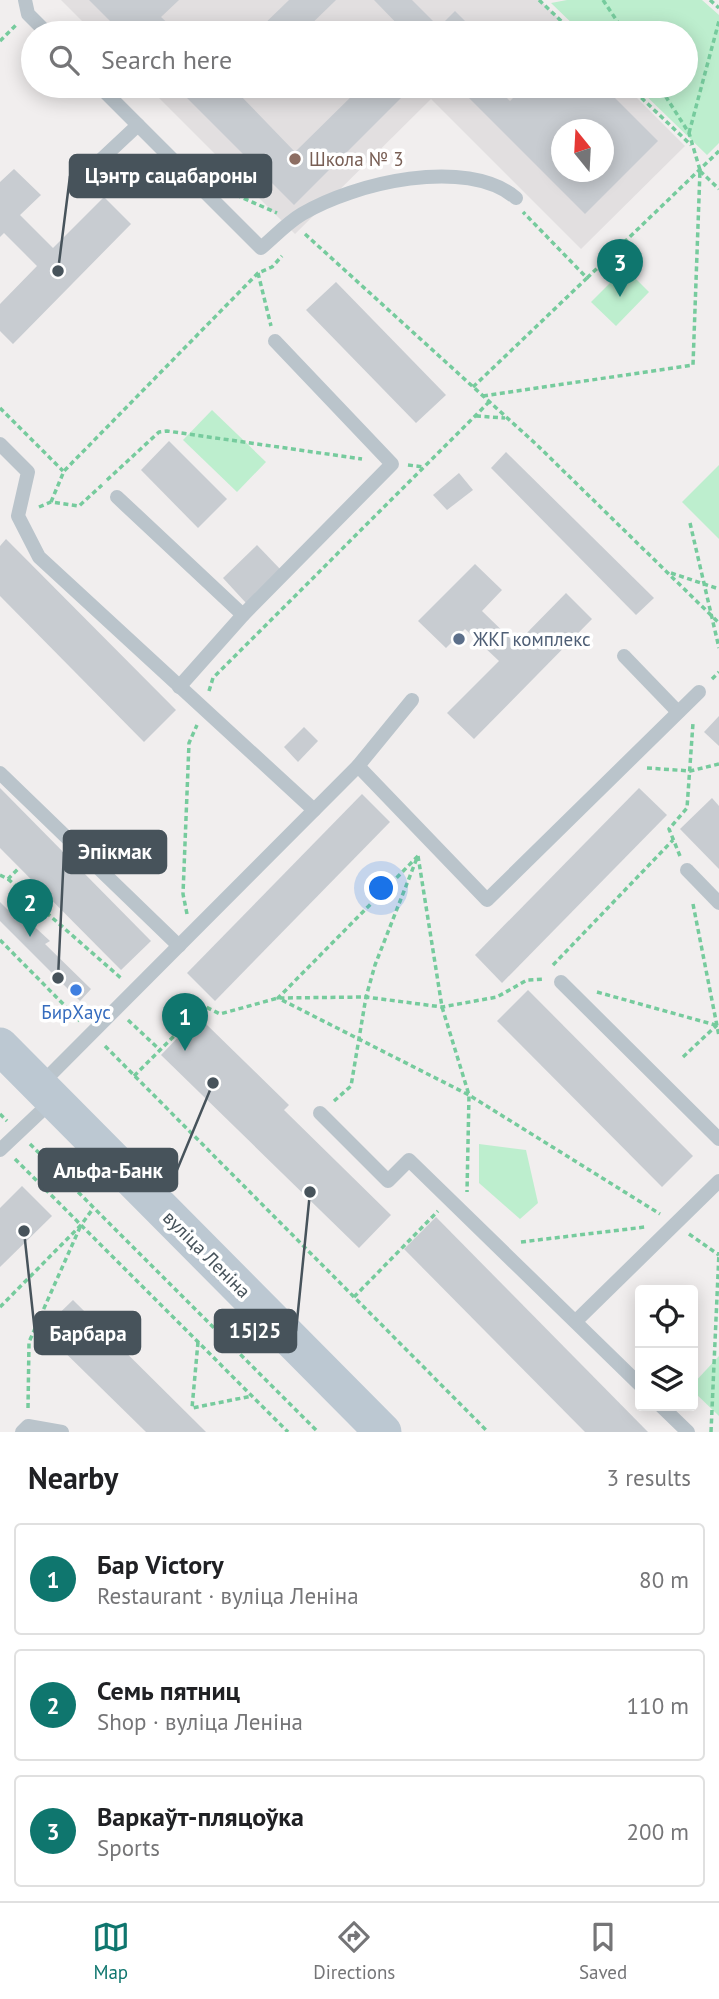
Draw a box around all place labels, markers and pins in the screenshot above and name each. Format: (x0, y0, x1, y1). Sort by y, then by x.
place label: Школа № 3 (309, 147, 404, 171)
marker: Школа № 3 (287, 151, 303, 167)
callout: Цэнтр сацабароны (70, 155, 271, 197)
pin: 3 (597, 239, 643, 297)
place label: ЖКГ комплекс (472, 627, 591, 651)
marker: ЖКГ комплекс (451, 631, 467, 647)
callout: Эпікмак (64, 831, 166, 873)
pin: 2 (7, 879, 53, 937)
marker: БирХаус (68, 982, 84, 998)
pin: 1 (162, 993, 208, 1051)
place label: БирХаус (41, 1000, 111, 1024)
callout: Альфа-Банк (39, 1149, 177, 1191)
callout: 15|25 (215, 1310, 296, 1352)
callout: Барбара (35, 1312, 140, 1354)

